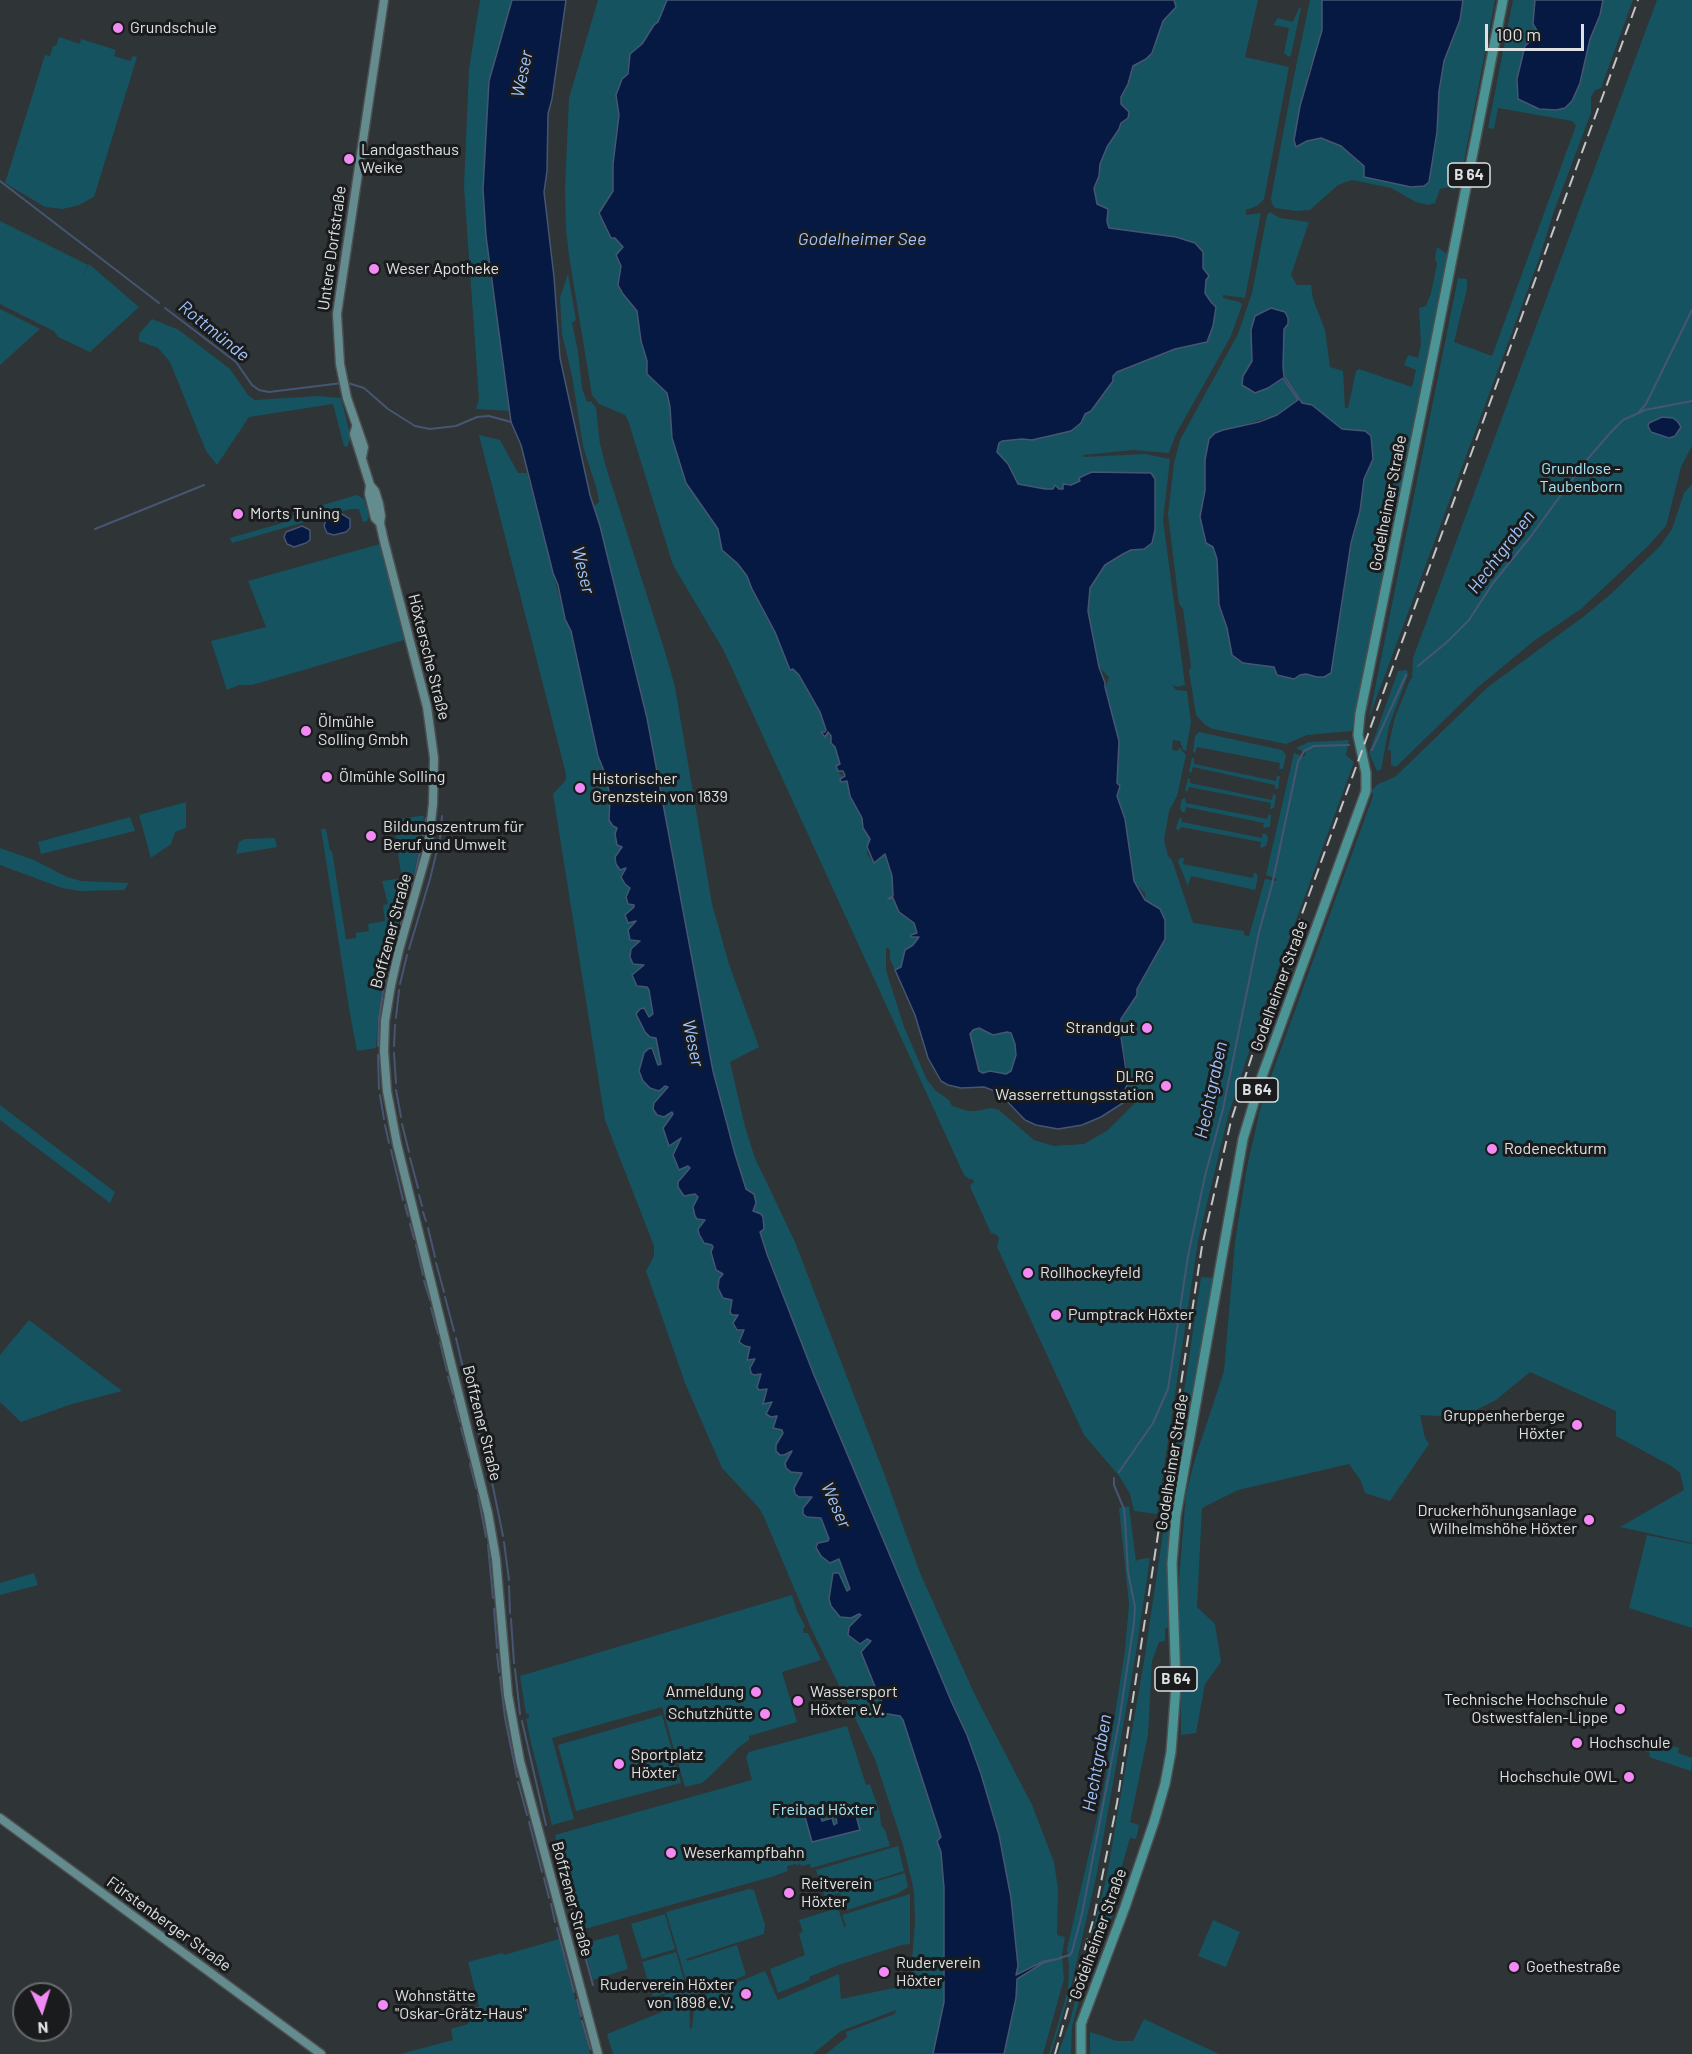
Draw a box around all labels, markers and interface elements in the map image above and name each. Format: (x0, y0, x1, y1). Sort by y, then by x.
scale bar (1488, 12, 1587, 50)
place label: Grundschule (130, 18, 217, 38)
marker: Grundschule (111, 21, 125, 35)
text: 100 m (1496, 23, 1541, 45)
water label: Weser (506, 48, 538, 100)
place label: Landgasthaus Weike (361, 140, 459, 178)
marker: Landgasthaus Weike (342, 152, 356, 166)
road number: B 64 (1448, 163, 1490, 187)
street label: Untere Dorfstraße (314, 184, 350, 312)
water label: Godelheimer See (798, 228, 926, 250)
place label: Weser Apotheke (386, 259, 499, 279)
marker: Weser Apotheke (367, 262, 381, 276)
water label: Rottmünde (174, 296, 254, 366)
street label: Godelheimer Straße (1365, 434, 1411, 572)
park label: Grundlose - Taubenborn (1539, 459, 1623, 497)
place label: Morts Tuning (250, 504, 340, 524)
water label: Hechtgraben (1463, 506, 1539, 598)
marker: Morts Tuning (231, 507, 245, 521)
water label: Weser (567, 544, 599, 596)
street label: Höxtersche Straße (404, 592, 454, 722)
place label: Ölmühle Solling Gmbh (318, 712, 408, 750)
marker: Ölmühle Solling Gmbh (299, 724, 313, 738)
place label: Ölmühle Solling (339, 767, 445, 787)
place label: Historischer Grenzstein von 1839 (592, 769, 728, 807)
marker: Ölmühle Solling (320, 770, 334, 784)
marker: Historischer Grenzstein von 1839 (573, 781, 587, 795)
place label: Bildungszentrum für Beruf und Umwelt (383, 817, 524, 855)
marker: Bildungszentrum für Beruf und Umwelt (364, 829, 378, 843)
street label: Boffzener Straße (366, 871, 416, 991)
street label: Godelheimer Straße (1246, 918, 1312, 1054)
water label: Weser (677, 1017, 709, 1069)
place label: Strandgut (1066, 1018, 1135, 1038)
marker: Strandgut (1140, 1021, 1154, 1035)
water label: Hechtgraben (1190, 1040, 1232, 1140)
place label: DLRG Wasserrettungsstation (995, 1067, 1154, 1105)
road number: B 64 (1236, 1078, 1278, 1102)
marker: DLRG Wasserrettungsstation (1159, 1079, 1173, 1093)
place label: Rodeneckturm (1504, 1139, 1607, 1159)
marker: Rodeneckturm (1485, 1142, 1499, 1156)
place label: Rollhockeyfeld (1040, 1263, 1141, 1283)
marker: Rollhockeyfeld (1021, 1266, 1035, 1280)
place label: Pumptrack Höxter (1068, 1305, 1194, 1325)
marker: Pumptrack Höxter (1049, 1308, 1063, 1322)
street label: Boffzener Straße (458, 1363, 506, 1483)
street label: Godelheimer Straße (1152, 1392, 1192, 1532)
place label: Gruppenherberge Höxter (1443, 1406, 1565, 1444)
marker: Gruppenherberge Höxter (1570, 1418, 1584, 1432)
water label: Weser (816, 1479, 856, 1531)
place label: Druckerhöhungsanlage Wilhelmshöhe Höxter (1418, 1501, 1577, 1539)
marker: Druckerhöhungsanlage Wilhelmshöhe Höxter (1582, 1513, 1596, 1527)
road number: B 64 (1155, 1667, 1197, 1691)
place label: Anmeldung (666, 1682, 744, 1702)
place label: Wassersport Höxter e.V. (810, 1682, 898, 1720)
marker: Anmeldung (749, 1685, 763, 1699)
place label: Technische Hochschule Ostwestfalen-Lippe (1444, 1690, 1608, 1728)
marker: Wassersport Höxter e.V. (791, 1694, 805, 1708)
marker: Technische Hochschule Ostwestfalen-Lippe (1613, 1702, 1627, 1716)
place label: Schutzhütte (668, 1704, 753, 1724)
marker: Schutzhütte (758, 1707, 772, 1721)
water label: Hechtgraben (1078, 1713, 1116, 1813)
place label: Hochschule (1589, 1733, 1671, 1753)
marker: Hochschule (1570, 1736, 1584, 1750)
place label: Sportplatz Höxter (631, 1745, 703, 1783)
marker: Sportplatz Höxter (612, 1757, 626, 1771)
place label: Hochschule OWL (1499, 1767, 1617, 1787)
marker: Hochschule OWL (1622, 1770, 1636, 1784)
park label: Freibad Höxter (772, 1800, 874, 1820)
street label: Boffzener Straße (547, 1839, 597, 1959)
place label: Weserkampfbahn (683, 1843, 805, 1863)
marker: Weserkampfbahn (664, 1846, 678, 1860)
street label: Godelheimer Straße (1065, 1866, 1131, 2002)
street label: Fürstenberger Straße (103, 1872, 235, 1976)
place label: Reitverein Höxter (801, 1874, 872, 1912)
marker: Reitverein Höxter (782, 1886, 796, 1900)
place label: Ruderverein Höxter (896, 1953, 981, 1991)
place label: Goethestraße (1526, 1957, 1621, 1977)
marker: Goethestraße (1507, 1960, 1521, 1974)
marker: Ruderverein Höxter (877, 1965, 891, 1979)
place label: Ruderverein Höxter von 1898 e.V. (600, 1975, 734, 2013)
north arrow (12, 1982, 72, 2042)
place label: Wohnstätte "Oskar-Grätz-Haus" (395, 1986, 527, 2024)
marker: Ruderverein Höxter von 1898 e.V. (739, 1987, 753, 2001)
marker: Wohnstätte "Oskar-Grätz-Haus" (376, 1998, 390, 2012)
text: N (37, 2019, 49, 2038)

